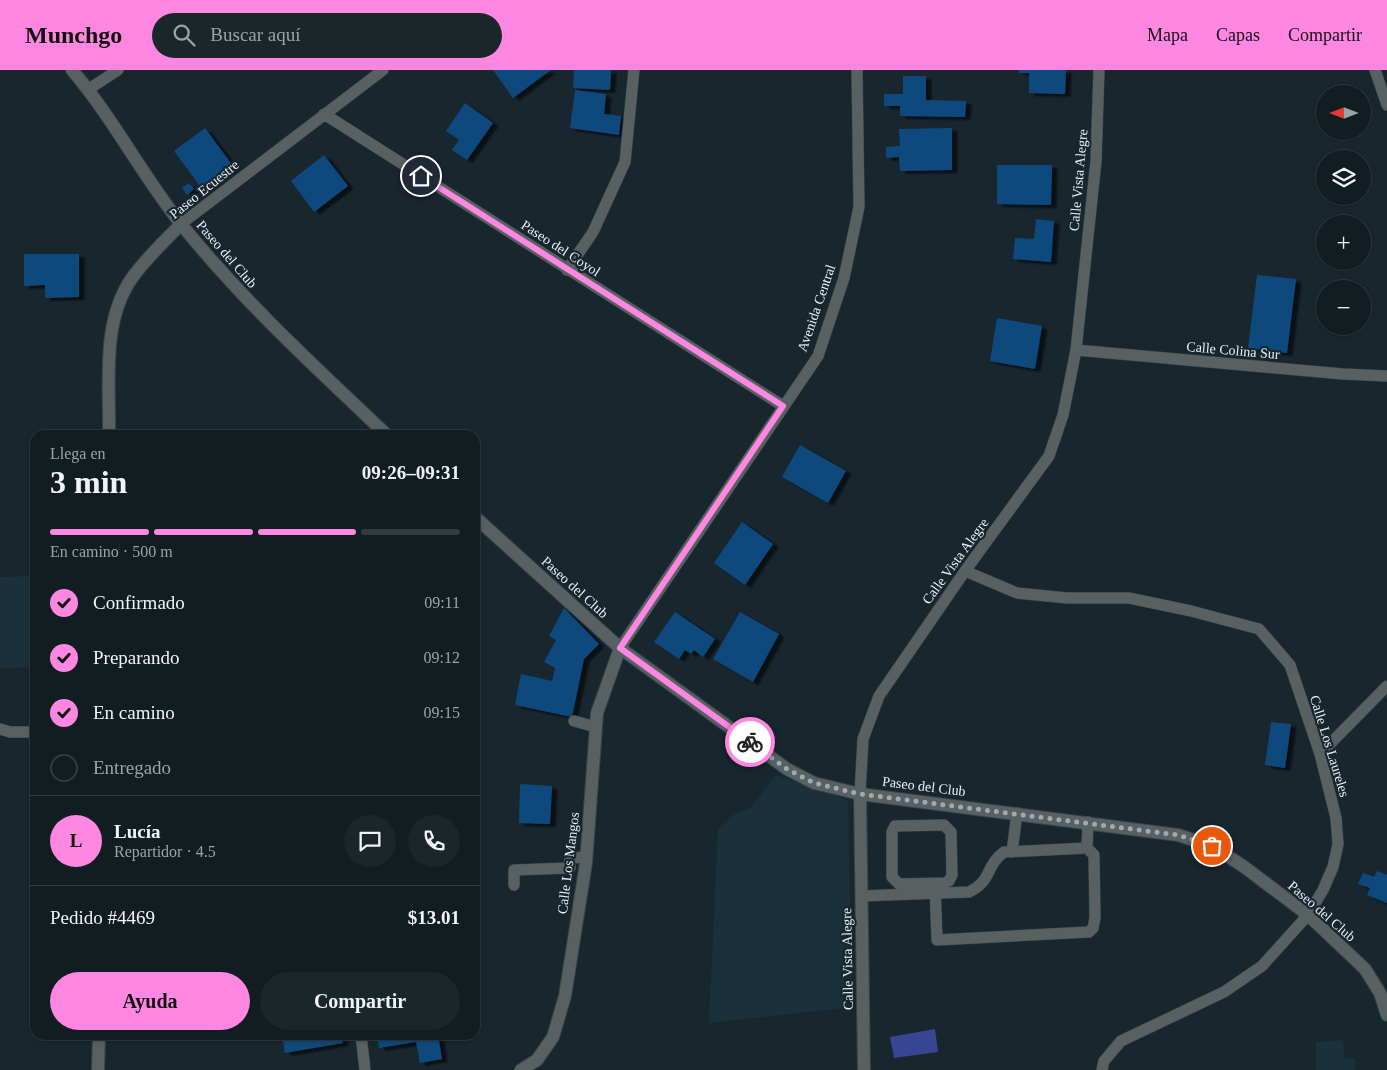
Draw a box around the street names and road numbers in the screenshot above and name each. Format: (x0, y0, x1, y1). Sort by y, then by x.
street label: Calle Vista Alegre (1067, 128, 1090, 232)
street label: Paseo Ecuestre (167, 157, 242, 222)
street label: Paseo del Coyol (518, 217, 603, 280)
street label: Paseo del Club (193, 218, 260, 291)
street label: Avenida Central (795, 263, 838, 354)
street label: Calle Colina Sur (1186, 339, 1280, 362)
street label: Calle Vista Alegre (919, 515, 992, 607)
street label: Paseo del Club (538, 554, 611, 621)
street label: Calle Los Laureles (1307, 693, 1352, 799)
street label: Paseo del Club (881, 774, 967, 799)
street label: Calle Los Mangos (555, 811, 582, 915)
street label: Paseo del Club (1285, 878, 1358, 945)
street label: Calle Vista Alegre (839, 908, 856, 1010)

